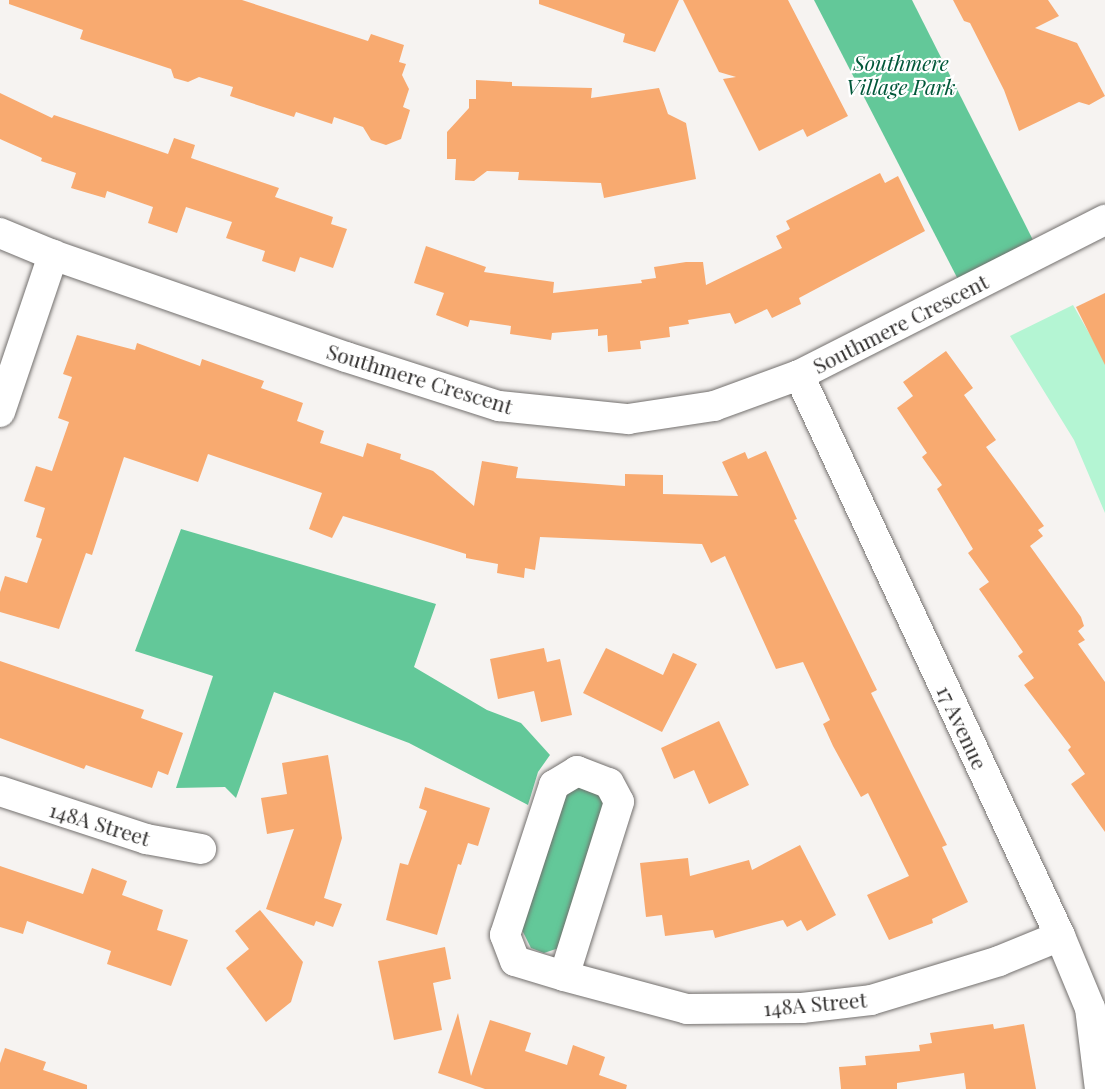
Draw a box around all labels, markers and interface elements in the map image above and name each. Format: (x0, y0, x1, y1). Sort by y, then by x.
park label: Southmere Village Park (846, 49, 956, 99)
street label: Southmere Crescent (808, 268, 992, 378)
street label: Southmere Crescent (324, 338, 516, 418)
street label: 17 Avenue (932, 681, 994, 773)
street label: 148A Street (47, 796, 153, 850)
street label: 148A Street (762, 986, 868, 1020)

